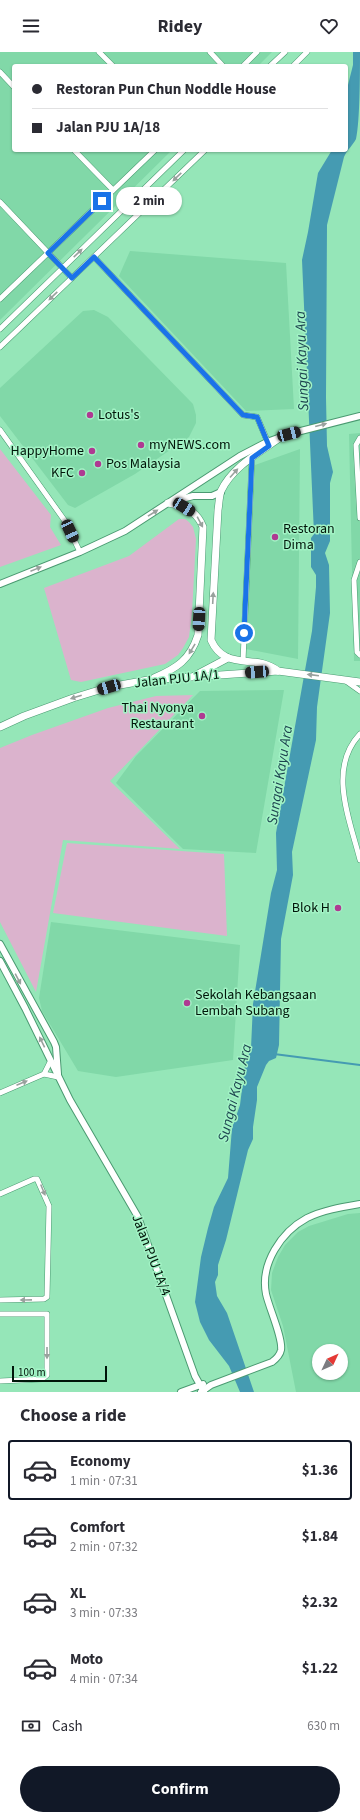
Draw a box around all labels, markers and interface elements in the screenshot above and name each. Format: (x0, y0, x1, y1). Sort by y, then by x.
text: Ridey (158, 14, 202, 39)
icon: menu (20, 15, 42, 37)
icon: heart (318, 15, 340, 37)
text: Restoran Pun Chun Noddle House (56, 79, 276, 100)
text: Jalan PJU 1A/18 (56, 117, 160, 138)
one-way arrow (172, 172, 182, 182)
callout: 2 min (116, 187, 182, 215)
route end (93, 192, 111, 210)
text: 2 min (133, 192, 165, 210)
one-way arrow (73, 248, 83, 258)
one-way arrow (48, 291, 58, 301)
water label: Sungai Kayu Ara (290, 311, 314, 411)
place label: Lotus's (98, 405, 139, 425)
marker: Lotus's (85, 410, 95, 420)
one-way arrow (315, 422, 327, 428)
car (276, 425, 302, 443)
place label: myNEWS.com (149, 435, 231, 455)
marker: myNEWS.com (136, 440, 146, 450)
place label: HappyHome (11, 441, 84, 461)
marker: HappyHome (87, 446, 97, 456)
place label: Pos Malaysia (106, 454, 181, 474)
marker: Pos Malaysia (93, 459, 103, 469)
place label: KFC (51, 463, 74, 483)
marker: KFC (77, 468, 87, 478)
one-way arrow (229, 468, 239, 478)
car (171, 496, 197, 518)
one-way arrow (148, 509, 158, 517)
one-way arrow (196, 516, 203, 528)
car (59, 518, 81, 544)
place label: Restoran Dima (283, 519, 335, 555)
marker: Restoran Dima (270, 532, 280, 542)
one-way arrow (31, 566, 43, 572)
one-way arrow (210, 592, 217, 604)
car (192, 607, 206, 631)
route start (235, 624, 253, 642)
one-way arrow (188, 643, 195, 655)
street label: Jalan PJU 1A/1 (133, 665, 221, 693)
car (245, 665, 269, 679)
one-way arrow (307, 672, 319, 679)
car (96, 678, 122, 696)
one-way arrow (70, 694, 82, 700)
place label: Thai Nyonya Restaurant (121, 698, 194, 734)
marker: Thai Nyonya Restaurant (197, 711, 207, 721)
water label: Sungai Kayu Ara (262, 724, 298, 826)
place label: Blok H (292, 898, 330, 918)
marker: Blok H (333, 903, 343, 913)
one-way arrow (15, 973, 22, 984)
place label: Sekolah Kebangsaan Lembah Subang (195, 985, 317, 1021)
marker: Sekolah Kebangsaan Lembah Subang (182, 998, 192, 1008)
one-way arrow (39, 1036, 45, 1048)
water label: Sungai Kayu Ara (213, 1042, 257, 1144)
one-way arrow (16, 1080, 28, 1086)
one-way arrow (40, 1185, 46, 1197)
street label: Jalan PJU 1A/4 (126, 1211, 176, 1299)
one-way arrow (19, 1297, 32, 1303)
north arrow (312, 1344, 348, 1380)
map controls (312, 1344, 348, 1380)
one-way arrow (44, 1347, 50, 1360)
scale bar (12, 1364, 107, 1383)
text: 100 m (18, 1365, 46, 1380)
text: Choose a ride (20, 1403, 126, 1428)
text: Economy (70, 1451, 131, 1472)
icon: car (22, 1452, 58, 1488)
text: $1.36 (302, 1460, 338, 1481)
text: 1 min · 07:31 (70, 1472, 138, 1490)
text: Comfort (70, 1517, 125, 1538)
icon: car (22, 1518, 58, 1554)
text: $1.84 (302, 1526, 338, 1547)
text: 2 min · 07:32 (70, 1538, 138, 1556)
text: XL (70, 1583, 86, 1604)
icon: car (22, 1584, 58, 1620)
text: $2.32 (302, 1592, 338, 1613)
text: 3 min · 07:33 (70, 1604, 138, 1622)
text: Moto (70, 1649, 103, 1670)
icon: car (22, 1650, 58, 1686)
text: $1.22 (302, 1658, 338, 1679)
text: 4 min · 07:34 (70, 1670, 138, 1688)
icon: cash (20, 1715, 42, 1737)
text: Cash (52, 1716, 83, 1737)
text: 630 m (307, 1717, 340, 1735)
button: Confirm (20, 1766, 340, 1812)

